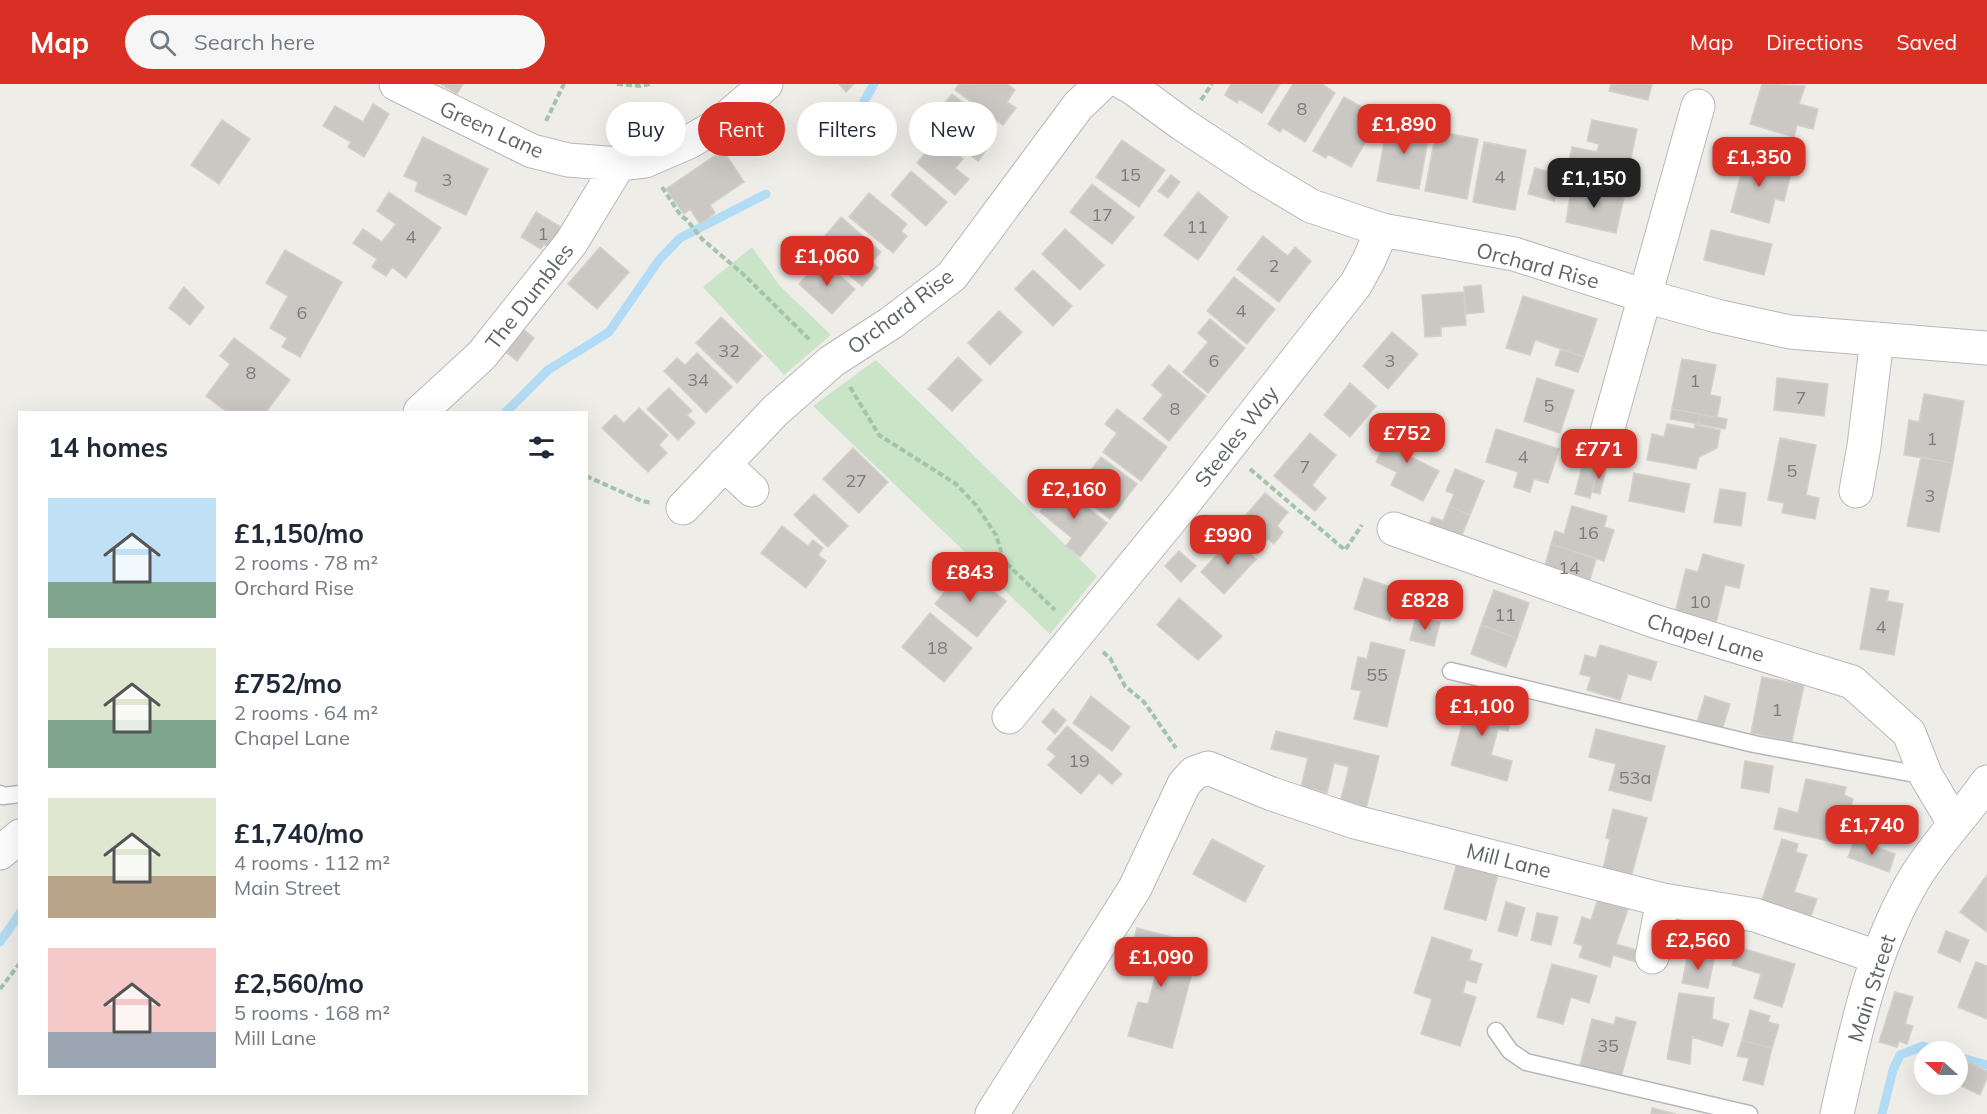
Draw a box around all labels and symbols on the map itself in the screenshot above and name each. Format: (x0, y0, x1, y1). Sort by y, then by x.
street label: Green Lane (436, 94, 548, 164)
house number: 8 (1297, 97, 1307, 120)
pin: £1,890 (1355, 104, 1453, 155)
pin: £1,350 (1710, 137, 1808, 188)
pin: £1,150 (1545, 158, 1643, 209)
house number: 15 (1119, 163, 1141, 186)
house number: 4 (1495, 165, 1506, 188)
house number: 3 (442, 168, 452, 191)
house number: 17 (1091, 203, 1113, 226)
house number: 11 (1186, 215, 1208, 238)
house number: 1 (538, 222, 548, 245)
house number: 4 (406, 225, 417, 248)
pin: £1,060 (778, 236, 876, 287)
street label: Orchard Rise (1474, 236, 1602, 294)
street label: The Dumbles (479, 238, 579, 354)
house number: 2 (1269, 254, 1279, 277)
street label: Orchard Rise (842, 263, 958, 359)
house number: 4 (1236, 299, 1247, 322)
house number: 6 (297, 301, 307, 324)
house number: 32 (718, 339, 740, 362)
house number: 6 (1209, 349, 1219, 372)
house number: 3 (1385, 349, 1395, 372)
house number: 8 (246, 361, 256, 384)
house number: 34 (687, 368, 709, 391)
house number: 1 (1690, 369, 1700, 392)
street label: Steeles Way (1188, 380, 1284, 492)
house number: 7 (1796, 386, 1806, 409)
house number: 5 (1544, 394, 1555, 417)
house number: 8 (1170, 397, 1180, 420)
pin: £752 (1371, 413, 1443, 464)
house number: 1 (1927, 427, 1937, 450)
pin: £771 (1563, 429, 1635, 480)
house number: 4 (1518, 445, 1529, 468)
house number: 7 (1300, 455, 1310, 478)
house number: 5 (1787, 459, 1798, 482)
house number: 27 (845, 469, 867, 492)
pin: £2,160 (1025, 469, 1123, 520)
house number: 3 (1925, 484, 1935, 507)
pin: £990 (1192, 515, 1264, 566)
house number: 16 (1577, 521, 1599, 544)
pin: £843 (934, 552, 1006, 603)
house number: 14 (1558, 556, 1580, 579)
pin: £828 (1389, 580, 1461, 631)
house number: 10 (1689, 590, 1711, 613)
house number: 11 (1494, 603, 1516, 626)
street label: Chapel Lane (1644, 607, 1768, 667)
house number: 4 (1876, 615, 1887, 638)
house number: 18 (926, 636, 948, 659)
house number: 55 (1366, 663, 1388, 686)
pin: £1,100 (1433, 686, 1531, 737)
house number: 1 (1772, 698, 1782, 721)
house number: 19 (1068, 749, 1090, 772)
house number: 53a (1619, 766, 1651, 789)
pin: £1,740 (1823, 805, 1921, 856)
street label: Mill Lane (1464, 837, 1554, 883)
pin: £2,560 (1649, 920, 1747, 971)
street label: Main Street (1841, 931, 1901, 1045)
pin: £1,090 (1112, 937, 1210, 988)
house number: 35 (1597, 1034, 1619, 1057)
north arrow (1914, 1041, 1968, 1095)

